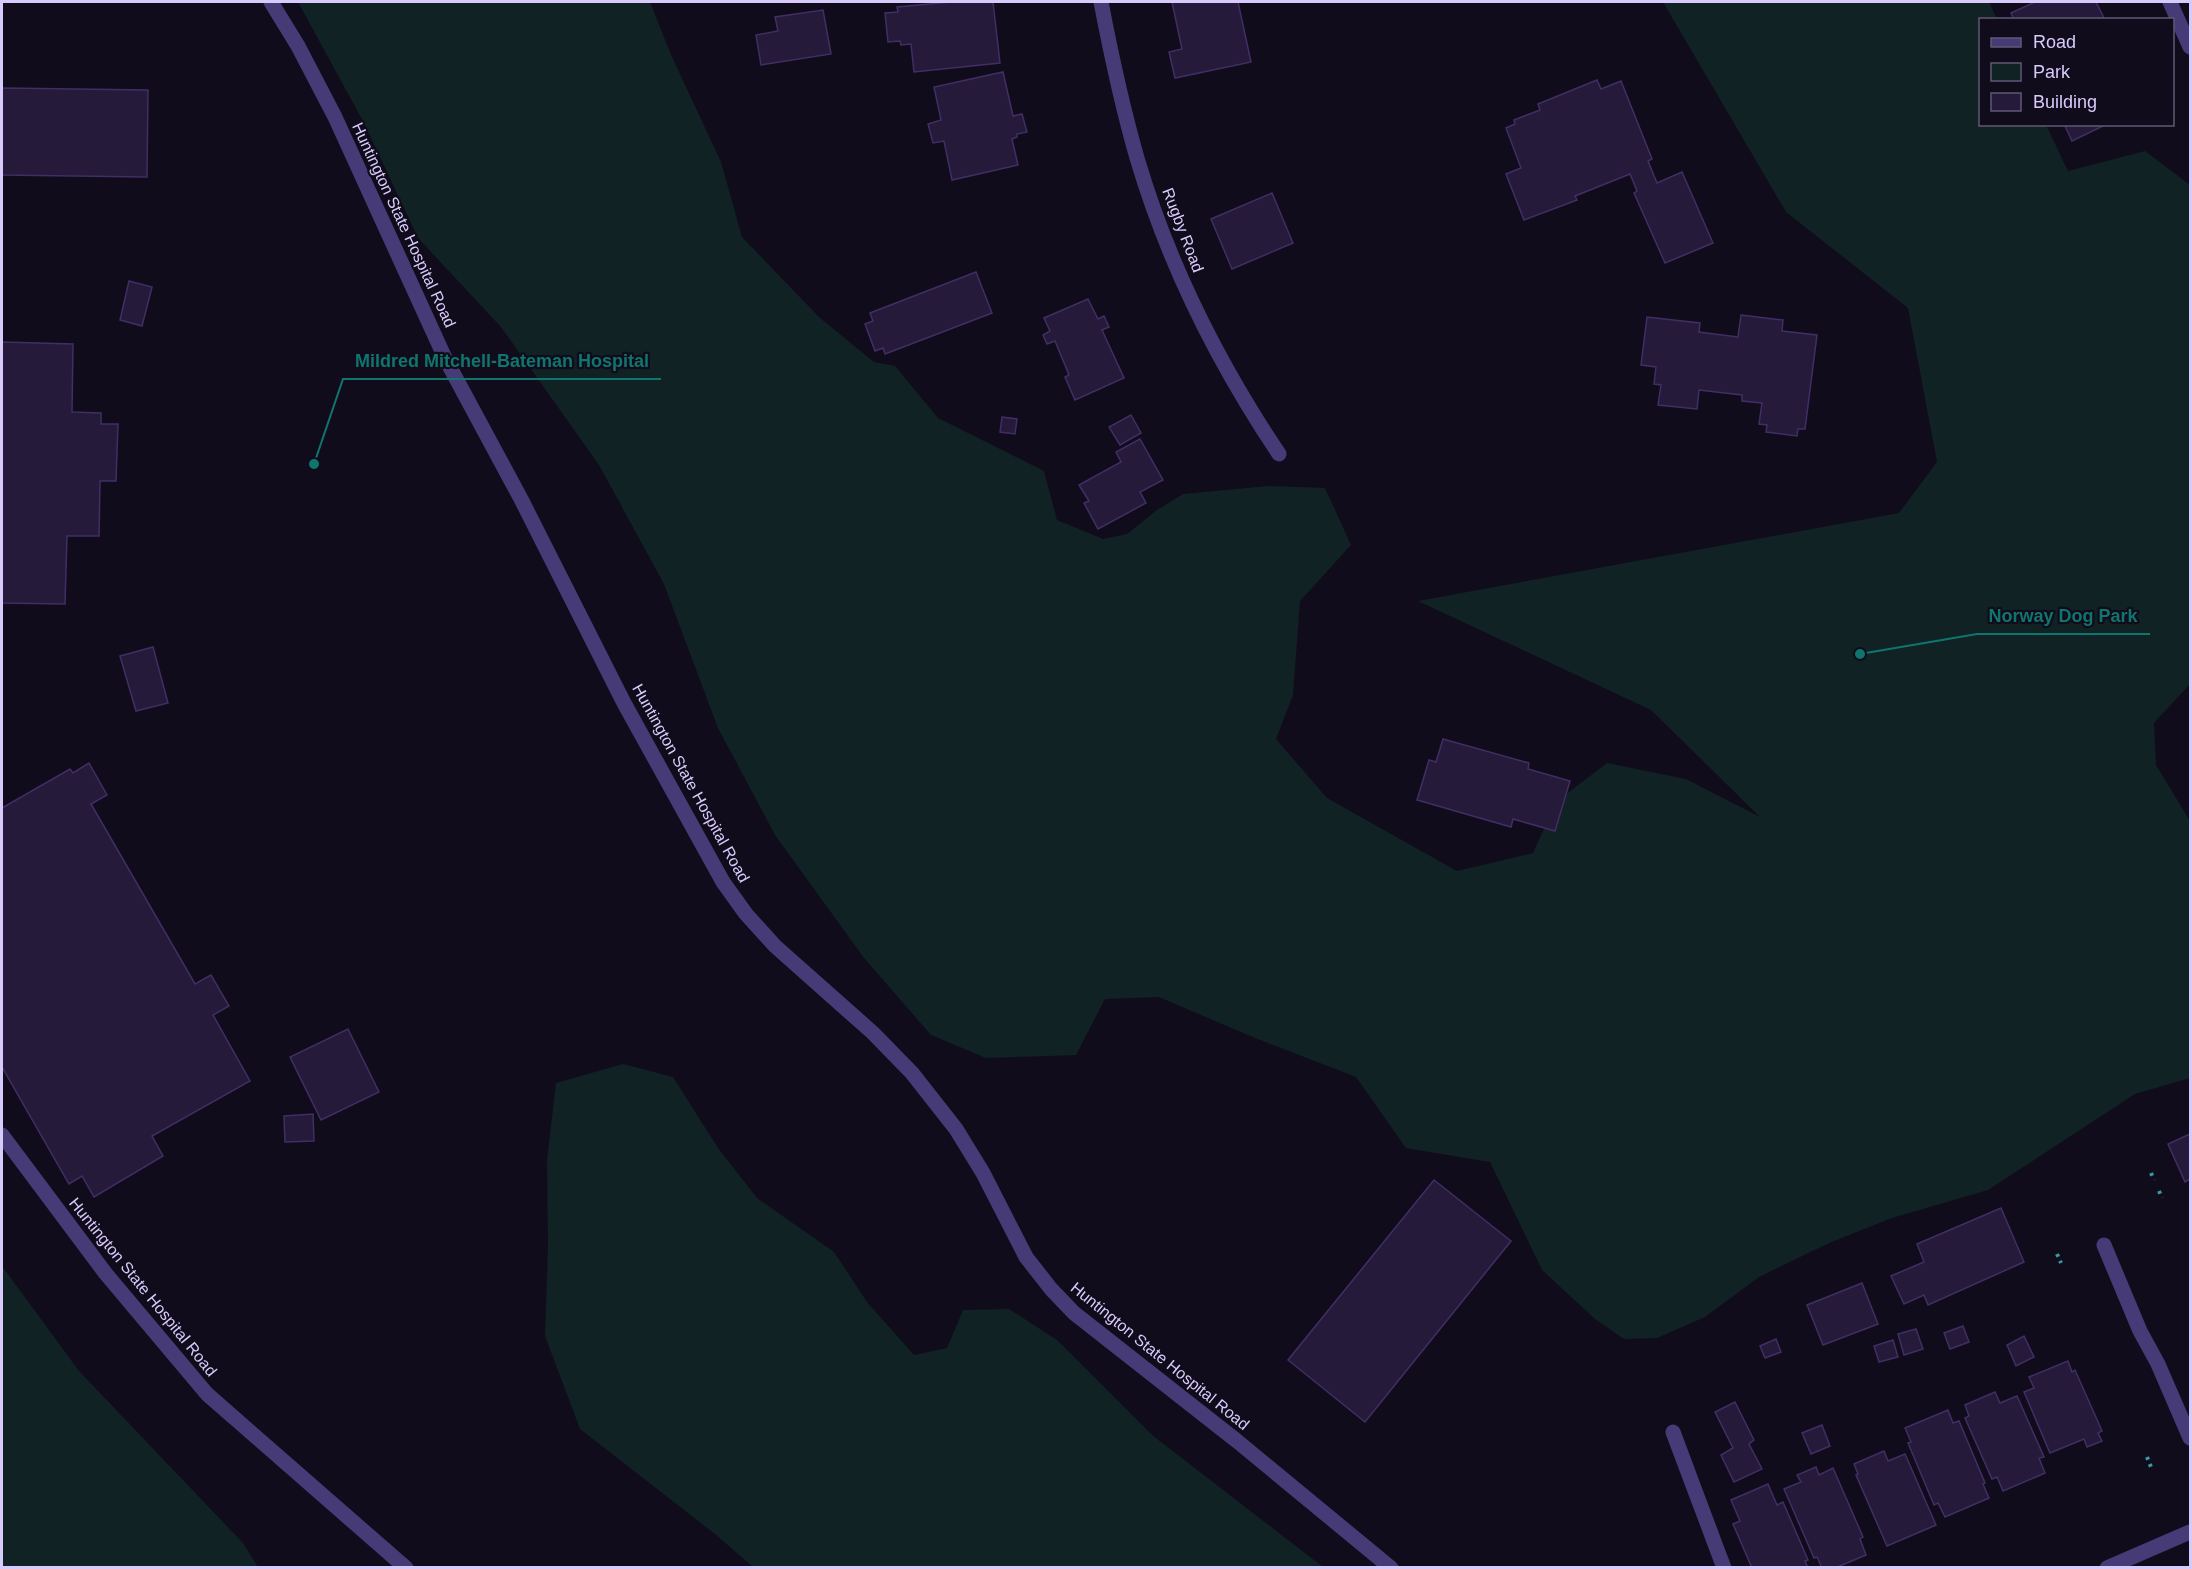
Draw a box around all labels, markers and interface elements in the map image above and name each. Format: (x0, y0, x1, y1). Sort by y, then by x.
legend (1979, 18, 2174, 126)
text: Road (2033, 32, 2076, 52)
text: Park (2033, 62, 2071, 82)
text: Building (2033, 92, 2097, 112)
street label: Huntington State Hospital Road (349, 120, 459, 330)
street label: Rugby Road (1159, 185, 1207, 275)
callout: Mildred Mitchell-Bateman Hospital (343, 343, 661, 379)
text: Mildred Mitchell-Bateman Hospital (355, 351, 649, 371)
callout: Norway Dog Park (1977, 598, 2150, 634)
text: Norway Dog Park (1988, 606, 2139, 626)
street label: Huntington State Hospital Road (629, 681, 753, 885)
street label: Huntington State Hospital Road (66, 1195, 220, 1379)
street label: Huntington State Hospital Road (1068, 1279, 1252, 1433)

